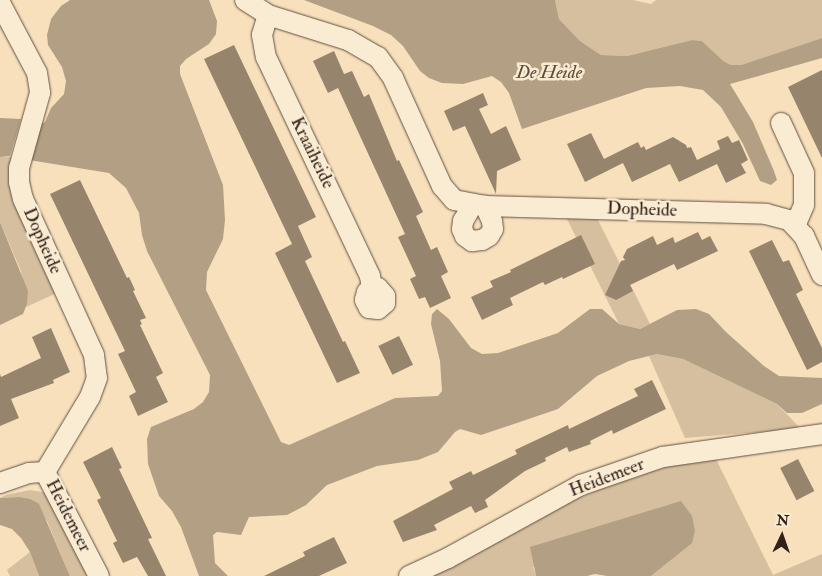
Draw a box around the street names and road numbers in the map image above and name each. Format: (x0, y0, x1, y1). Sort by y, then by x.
street label: Kraaiheide (285, 114, 339, 192)
street label: Dopheide (606, 198, 678, 222)
street label: Dopheide (18, 204, 66, 278)
street label: Heidemeer (566, 454, 648, 502)
street label: Heidemeer (40, 476, 96, 556)

